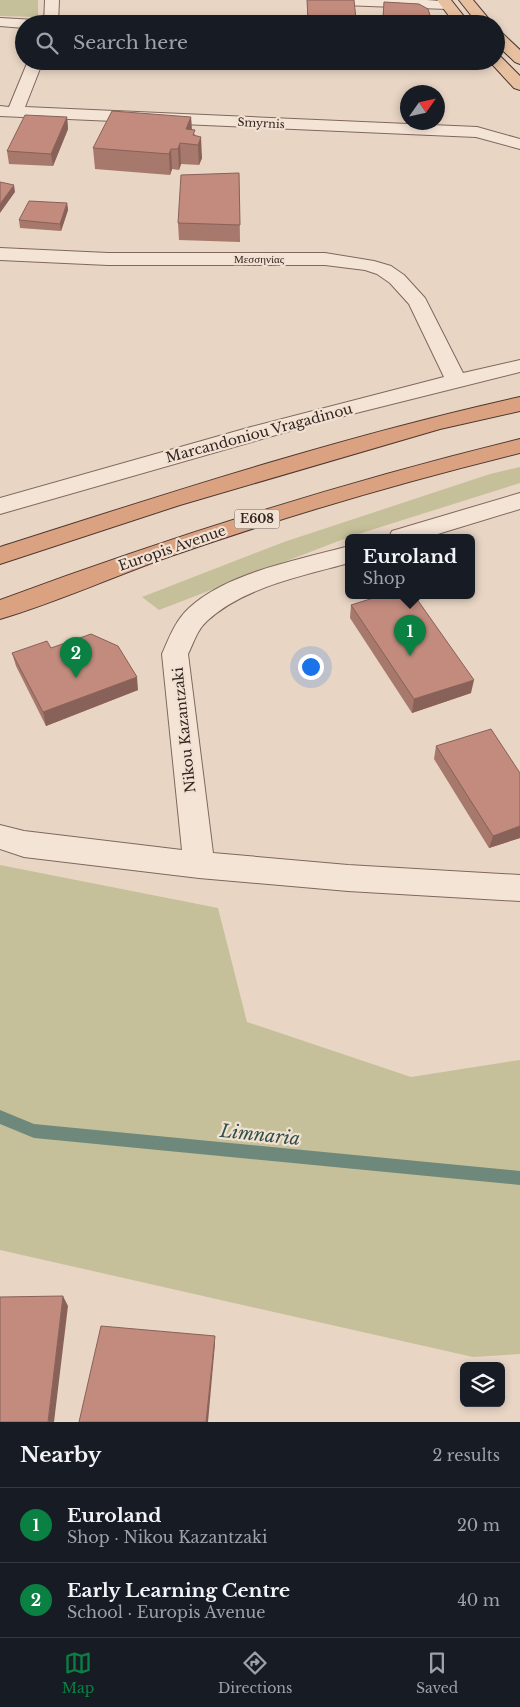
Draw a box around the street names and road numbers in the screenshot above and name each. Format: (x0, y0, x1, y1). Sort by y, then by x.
street label: Smyrnis (237, 115, 285, 131)
street label: Μεσσηνίας (234, 252, 285, 266)
street label: Marcandoniou Vragadinou (164, 399, 355, 467)
road number: E608 (234, 509, 280, 528)
street label: Europis Avenue (116, 521, 228, 575)
street label: Nikou Kazantzaki (168, 666, 200, 794)

